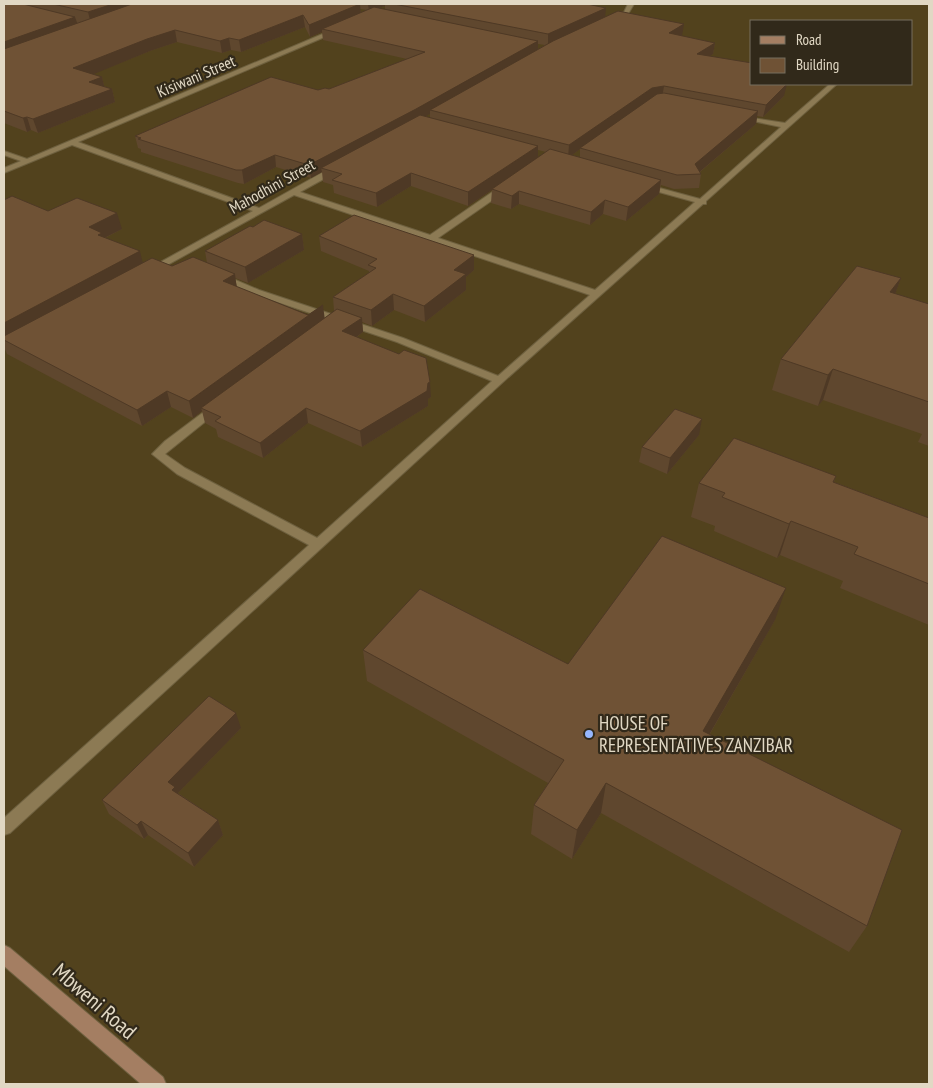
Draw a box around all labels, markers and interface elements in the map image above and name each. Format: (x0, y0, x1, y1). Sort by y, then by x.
legend (750, 20, 913, 85)
text: Road (796, 30, 822, 49)
street label: Kisiwani Street (154, 50, 239, 101)
text: Building (796, 55, 839, 74)
street label: Mahodhini Street (226, 154, 319, 218)
place label: HOUSE OF REPRESENTATIVES ZANZIBAR (599, 711, 793, 757)
marker: HOUSE OF REPRESENTATIVES ZANZIBAR (583, 728, 595, 740)
street label: Mbweni Road (47, 957, 143, 1045)

